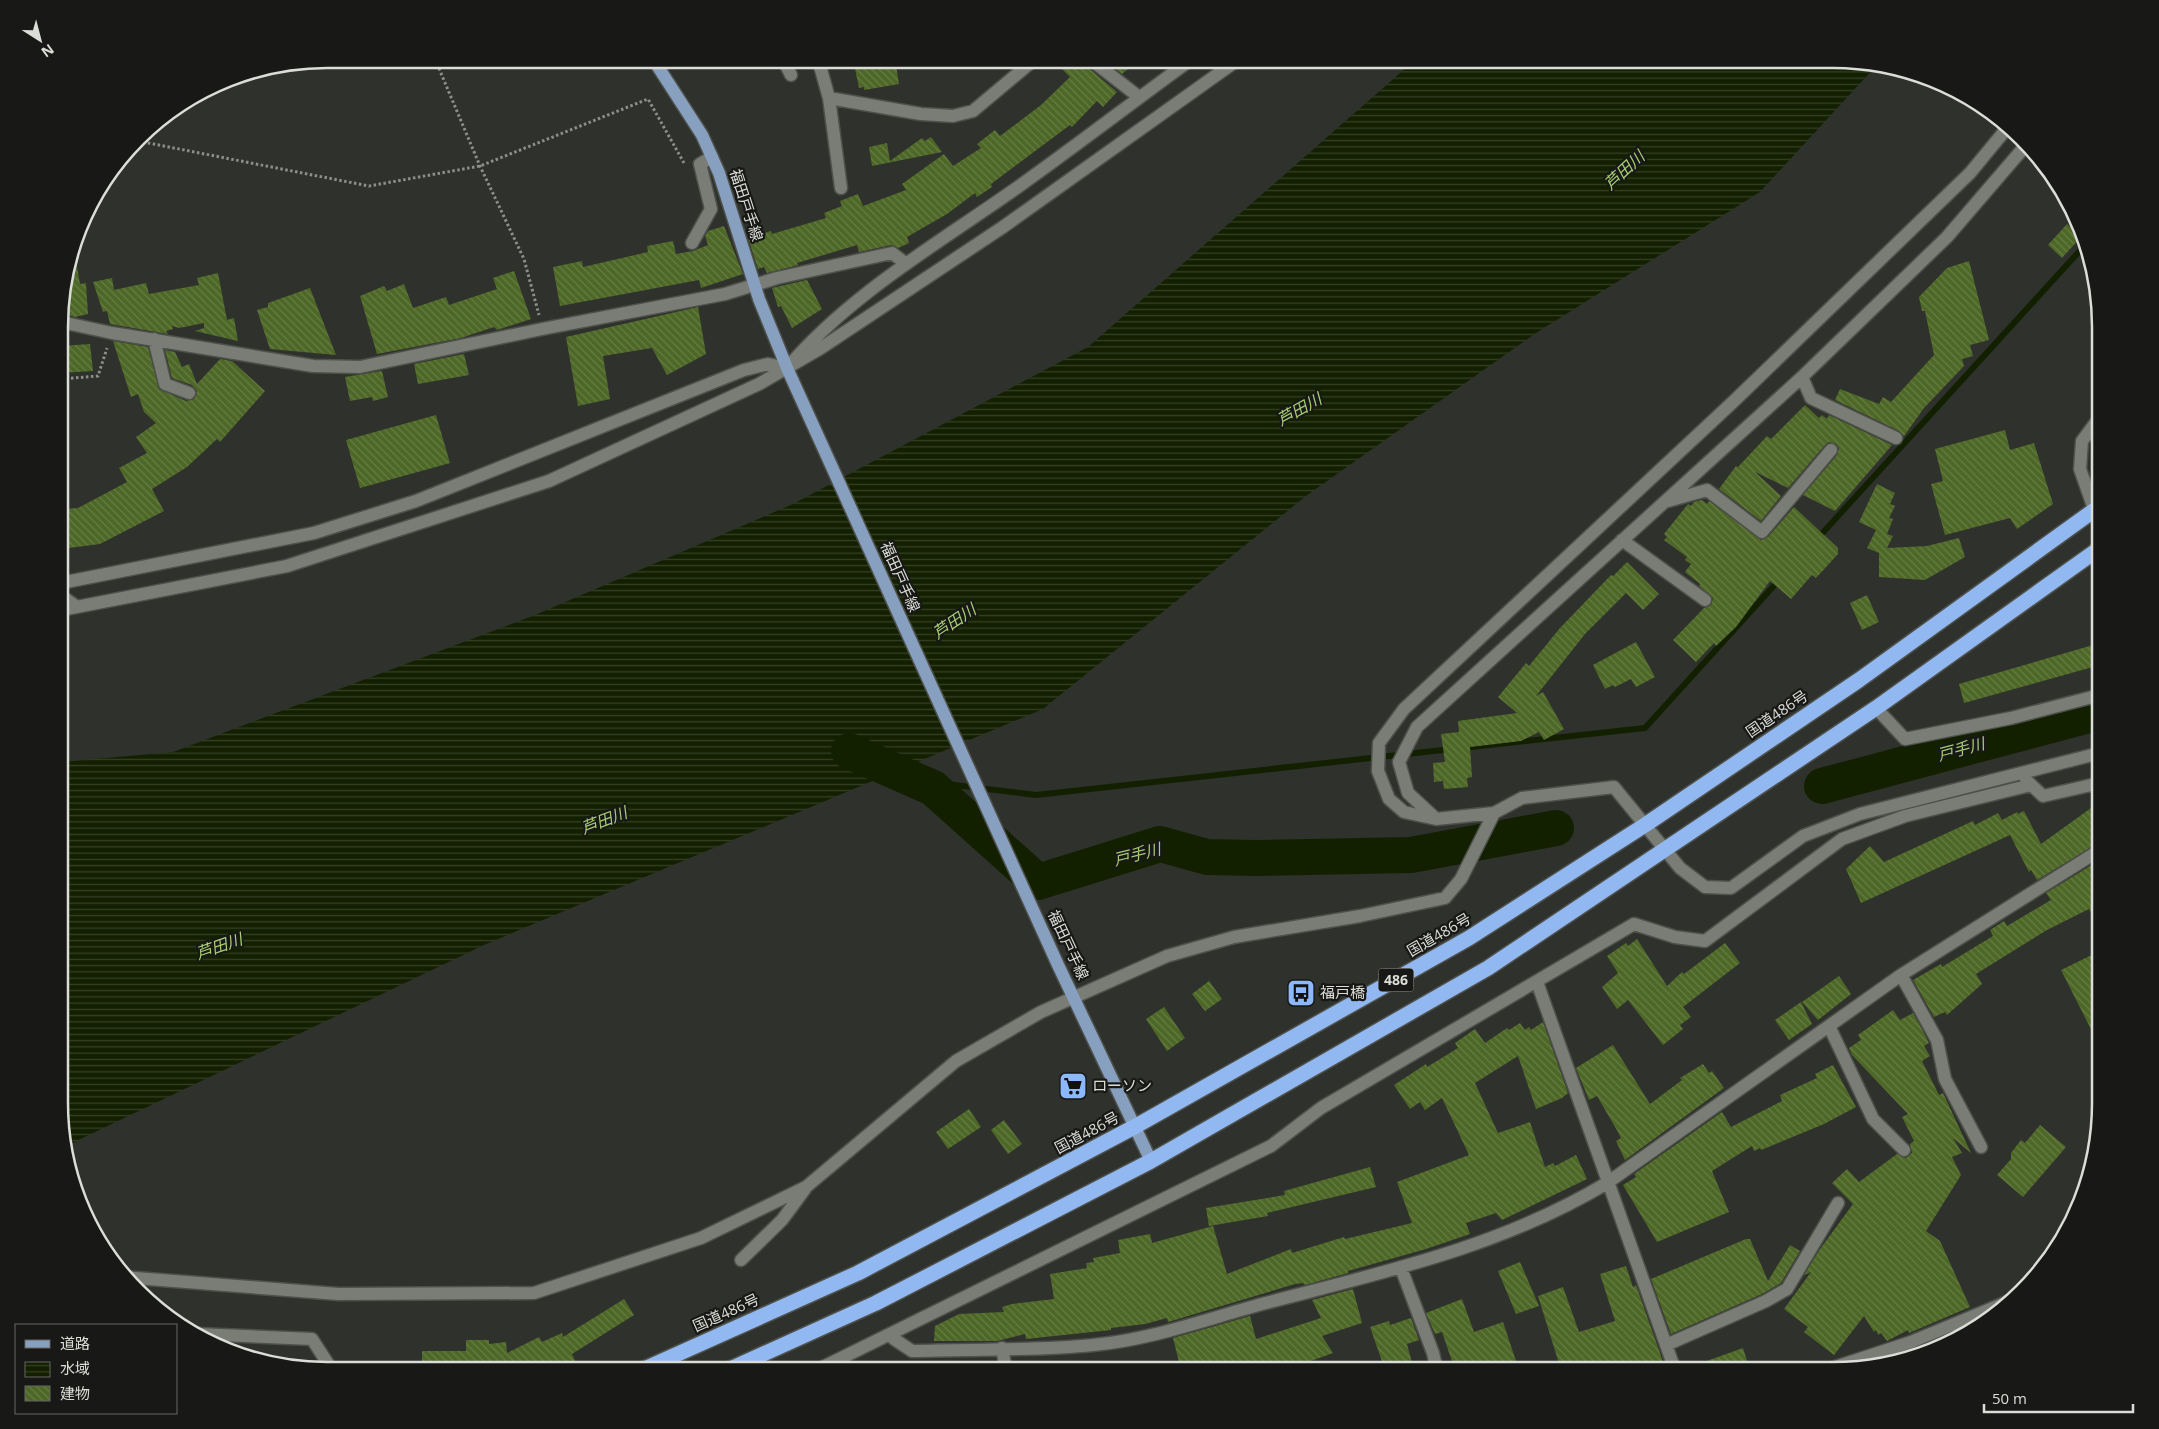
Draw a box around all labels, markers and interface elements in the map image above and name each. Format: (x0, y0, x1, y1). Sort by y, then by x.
north arrow (15, 15, 65, 65)
text: N (38, 40, 58, 62)
water label: 芦田川 (1599, 144, 1651, 194)
street label: 福田戸手線 (726, 166, 768, 243)
water label: 芦田川 (1273, 387, 1327, 430)
street label: 福田戸手線 (877, 538, 925, 615)
water label: 芦田川 (928, 597, 982, 644)
street label: 国道486号 (1742, 685, 1811, 741)
water label: 戸手川 (1935, 732, 1989, 766)
water label: 芦田川 (578, 800, 632, 839)
water label: 戸手川 (1111, 837, 1165, 870)
street label: 福田戸手線 (1044, 906, 1094, 983)
street label: 国道486号 (1403, 908, 1474, 960)
water label: 芦田川 (193, 927, 247, 964)
road number: 486 (1378, 968, 1414, 992)
bus stop icon: 福戸橋 (1286, 978, 1316, 1008)
place label: 福戸橋 (1320, 982, 1365, 1002)
supermarket icon: ローソン (1058, 1071, 1088, 1101)
place label: ローソン (1092, 1075, 1152, 1095)
street label: 国道486号 (1051, 1107, 1122, 1158)
street label: 国道486号 (689, 1289, 762, 1336)
legend (15, 1324, 178, 1414)
text: 道路 (60, 1333, 90, 1353)
text: 水域 (60, 1358, 90, 1378)
scale bar (1984, 1382, 2133, 1414)
text: 建物 (60, 1383, 90, 1403)
text: 50 m (1992, 1388, 2027, 1408)

